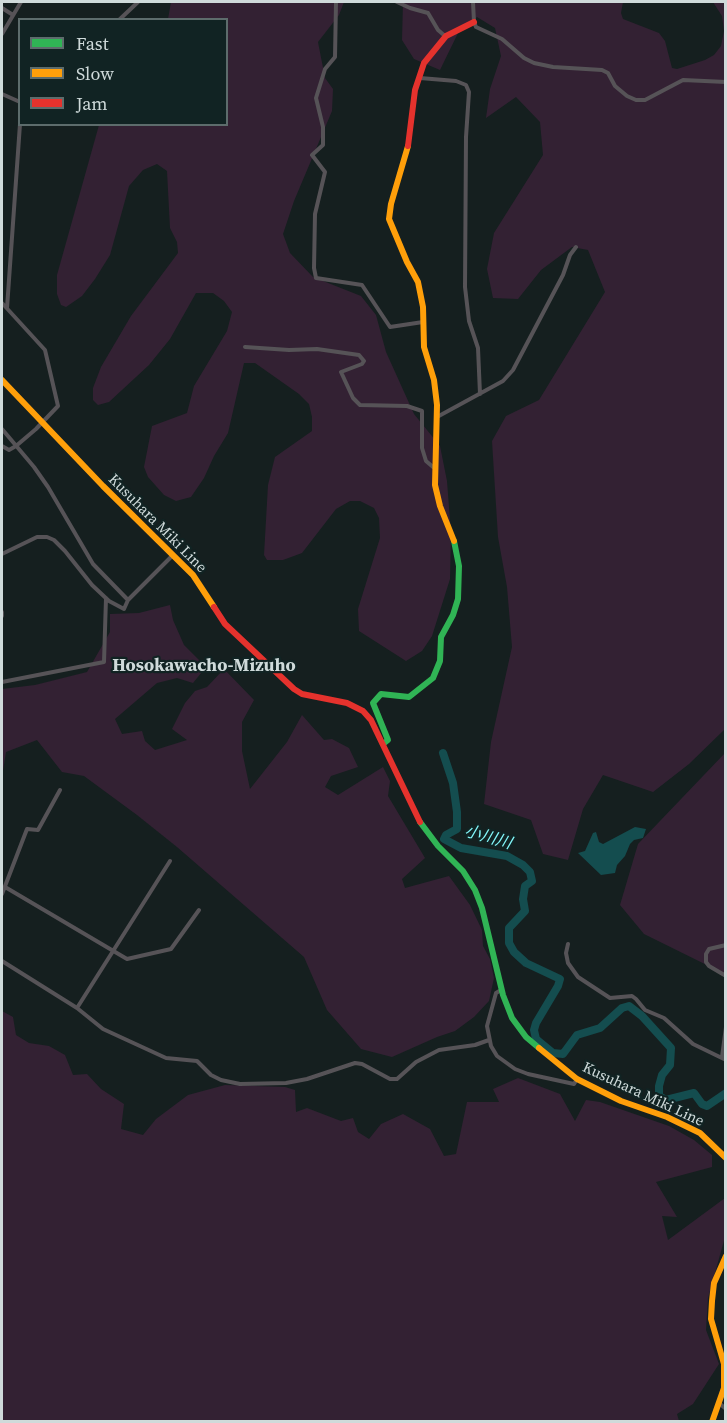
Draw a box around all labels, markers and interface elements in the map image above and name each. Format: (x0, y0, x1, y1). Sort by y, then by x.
legend (18, 18, 228, 126)
text: Fast (76, 31, 109, 56)
text: Slow (76, 61, 114, 86)
text: Jam (76, 91, 108, 116)
street label: Kusuhara Miki Line (104, 471, 210, 577)
district label: Hosokawacho-Mizuho (112, 655, 296, 677)
water label: 小川川 (462, 822, 514, 854)
street label: Kusuhara Miki Line (579, 1059, 707, 1131)

